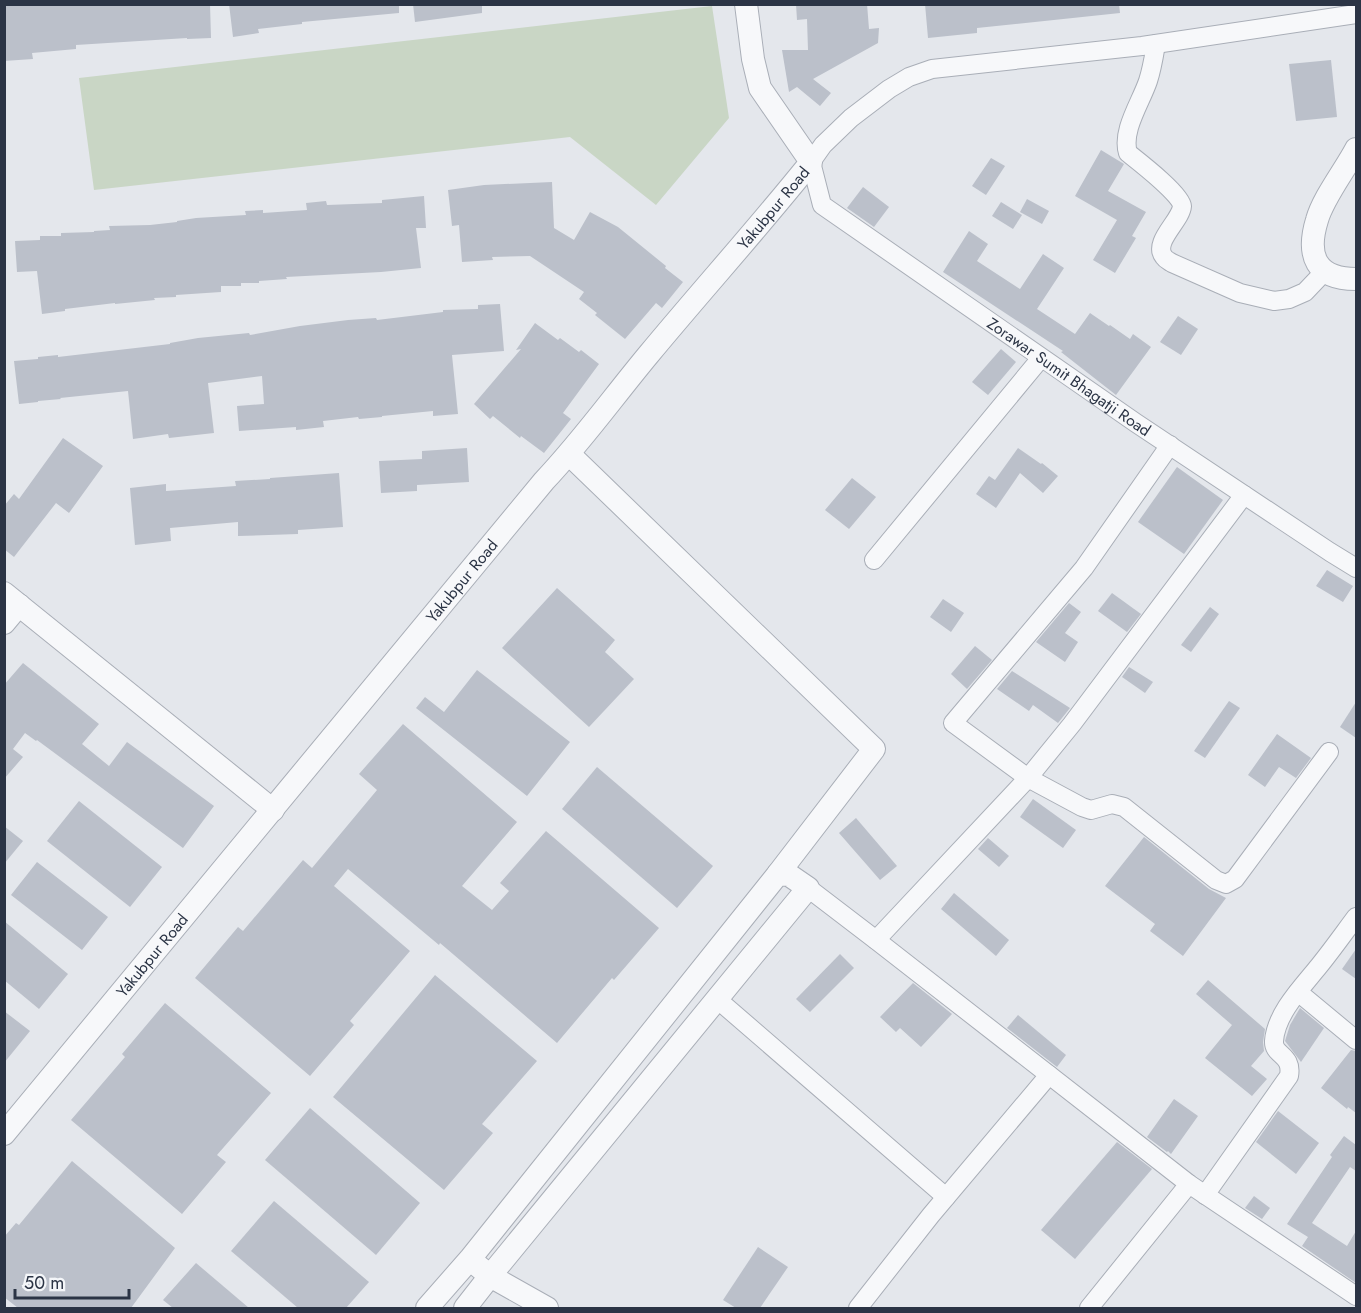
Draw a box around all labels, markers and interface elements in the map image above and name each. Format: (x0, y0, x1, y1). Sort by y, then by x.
street label: Yakubpur Road (732, 162, 815, 255)
street label: Zorawar Sumit Bhagatji Road (982, 312, 1155, 442)
street label: Yakubpur Road (421, 534, 503, 628)
street label: Yakubpur Road (111, 909, 194, 1002)
scale bar (15, 1262, 129, 1300)
text: 50 m (24, 1270, 64, 1296)

